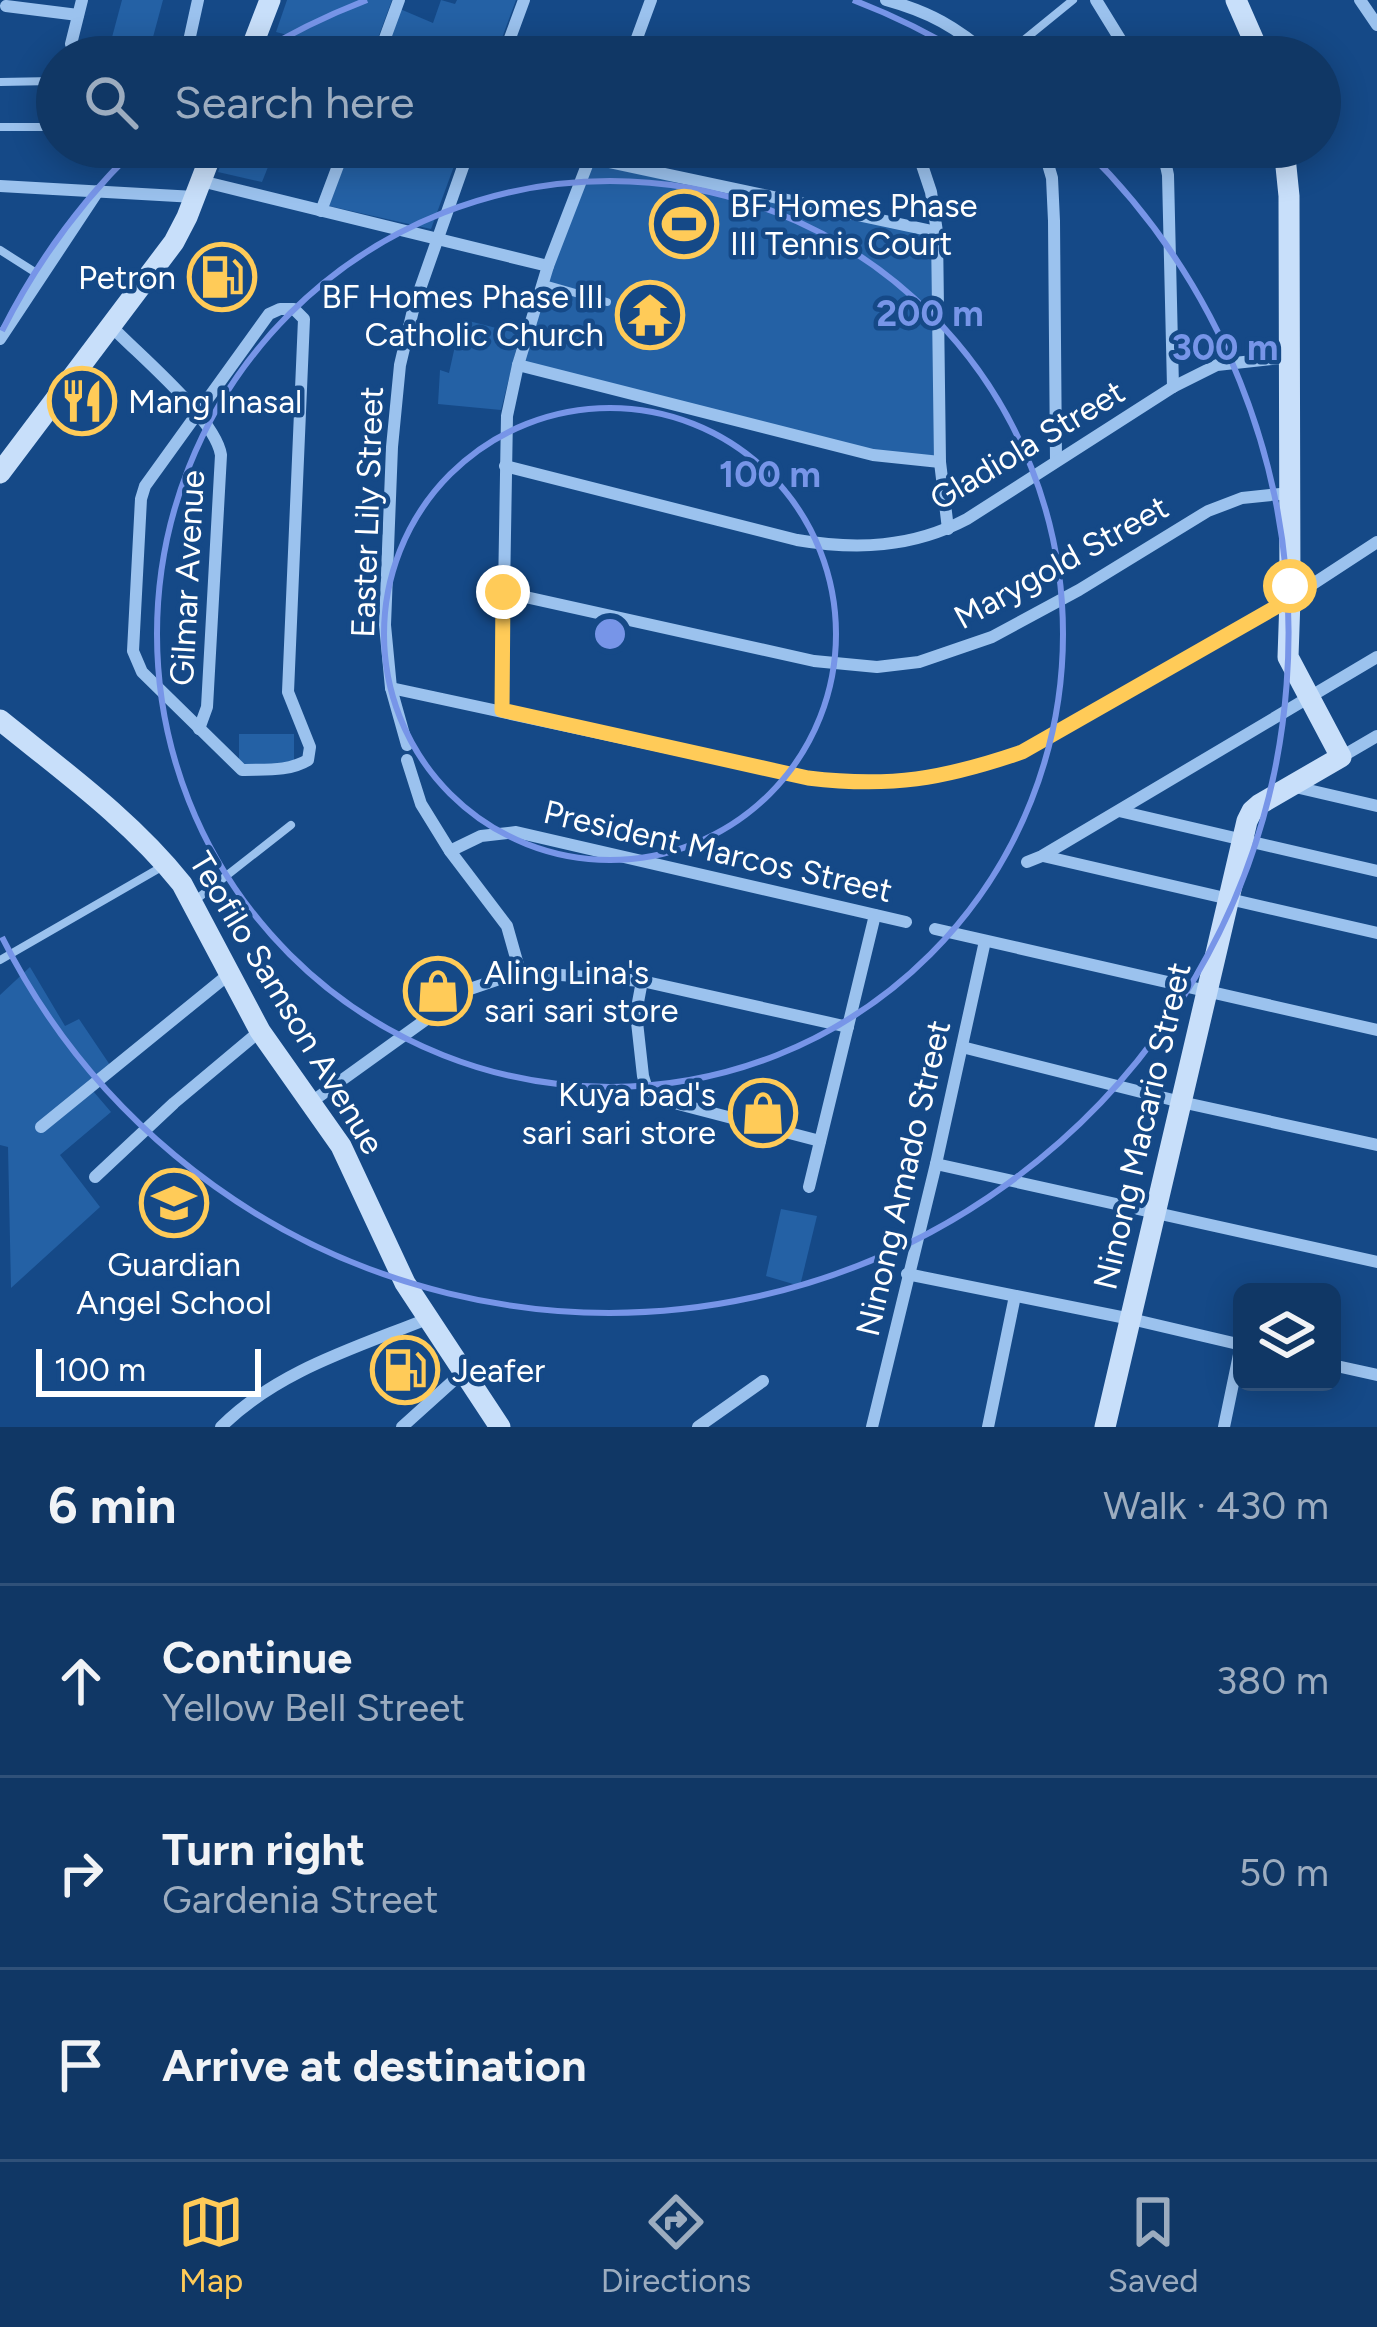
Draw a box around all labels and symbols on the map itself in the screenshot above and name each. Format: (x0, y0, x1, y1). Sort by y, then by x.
place label: BF Homes Phase III Tennis Court (730, 186, 978, 263)
sports icon: BF Homes Phase III Tennis Court (649, 189, 719, 259)
fuel station icon: Petron (187, 242, 257, 312)
place label: Petron (78, 258, 176, 297)
place label: BF Homes Phase III Catholic Church (321, 277, 604, 354)
temple icon: BF Homes Phase III Catholic Church (615, 280, 685, 350)
text: 200 m (876, 292, 984, 335)
text: 300 m (1172, 326, 1278, 369)
restaurant icon: Mang Inasal (47, 366, 117, 436)
street label: Gladiola Street (923, 372, 1131, 518)
place label: Mang Inasal (128, 382, 302, 421)
street label: Easter Lily Street (343, 386, 391, 638)
text: 100 m (719, 453, 821, 496)
street label: Gilmar Avenue (162, 469, 212, 687)
street label: Marygold Street (947, 487, 1175, 637)
route start (1263, 559, 1317, 613)
route end (476, 565, 530, 619)
centre of rings (589, 613, 631, 655)
street label: President Marcos Street (540, 792, 896, 910)
street label: Teofilo Samson Avenue (181, 845, 393, 1161)
place label: Aling Lina's sari sari store (484, 953, 678, 1030)
shop icon: Aling Lina's sari sari store (403, 956, 473, 1026)
street label: Ninong Macario Street (1085, 959, 1199, 1293)
street label: Ninong Amado Street (848, 1016, 958, 1340)
place label: Kuya bad's sari sari store (522, 1075, 716, 1152)
shop icon: Kuya bad's sari sari store (728, 1078, 798, 1148)
school or university icon: Guardian Angel School (139, 1168, 209, 1238)
place label: Guardian Angel School (76, 1245, 272, 1322)
fuel station icon: Jeafer (370, 1335, 440, 1405)
scale bar (36, 1343, 261, 1396)
place label: Jeafer (452, 1351, 545, 1390)

